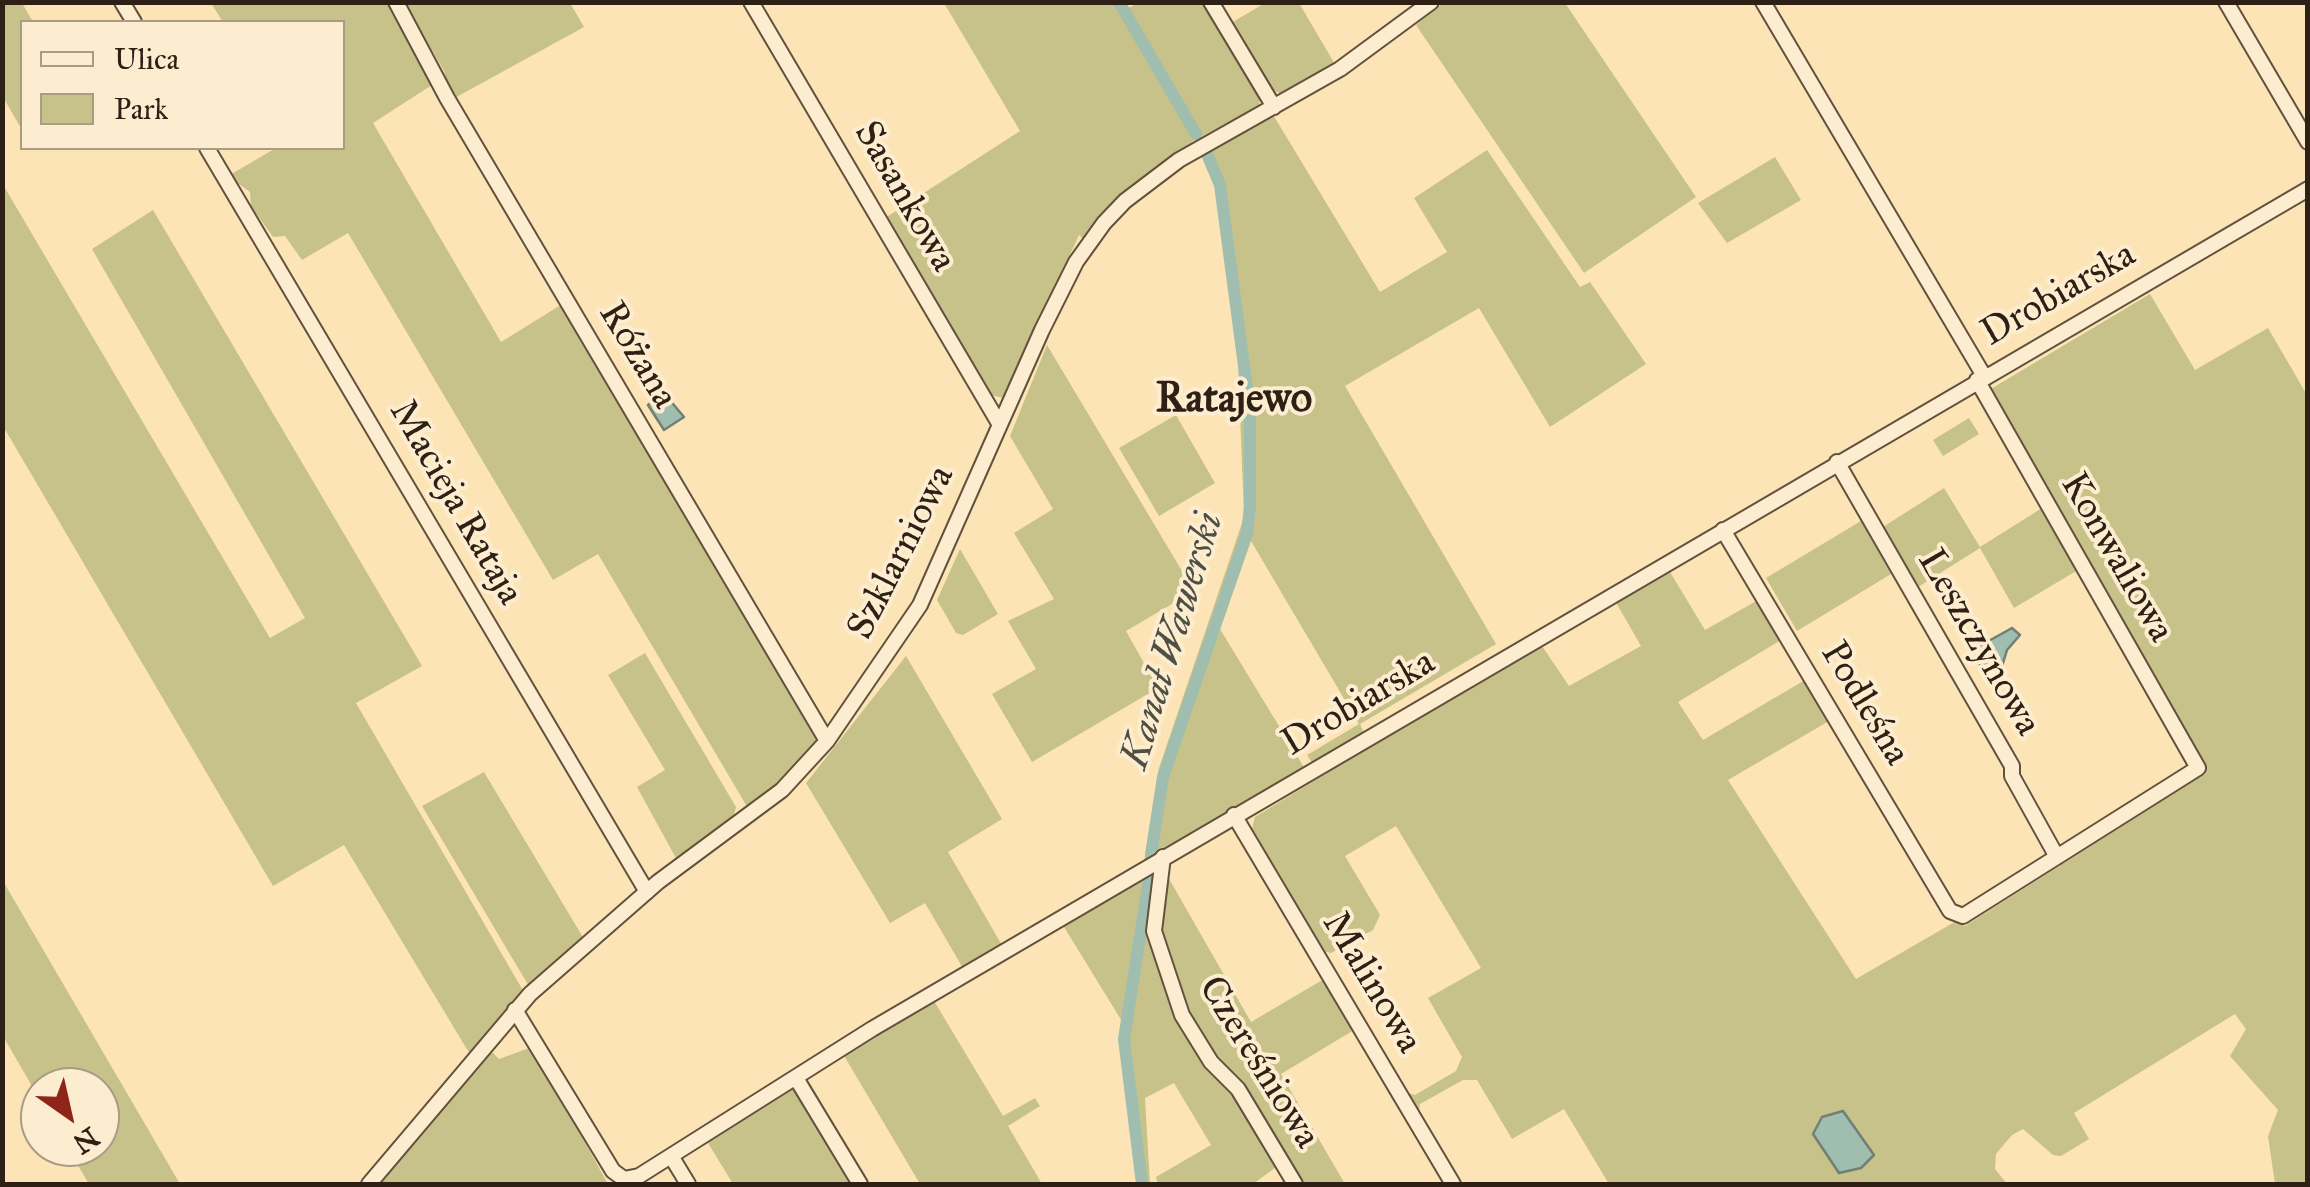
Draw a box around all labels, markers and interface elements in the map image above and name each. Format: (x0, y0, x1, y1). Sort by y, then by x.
legend (20, 20, 345, 150)
text: Ulica (114, 41, 179, 77)
text: Park (114, 91, 168, 127)
street label: Sasankowa (843, 114, 965, 280)
street label: Drobiarska (1974, 233, 2144, 357)
street label: Różana (588, 295, 686, 417)
district label: Ratajewo (1156, 376, 1312, 426)
street label: Macieja Rataja (378, 393, 532, 613)
street label: Szklarniowa (839, 459, 965, 647)
street label: Konwaliowa (2049, 465, 2183, 651)
water label: Kanał Wawerski (1112, 507, 1236, 775)
street label: Leszczynowa (1906, 542, 2050, 744)
street label: Podleśna (1809, 634, 1919, 774)
street label: Drobiarska (1274, 641, 1444, 767)
street label: Malinowa (1311, 904, 1431, 1062)
street label: Czereśniowa (1187, 969, 1329, 1157)
north arrow (20, 1067, 120, 1167)
text: N (66, 1119, 106, 1162)

